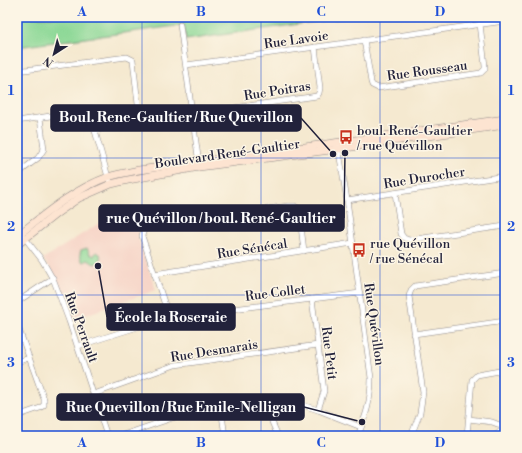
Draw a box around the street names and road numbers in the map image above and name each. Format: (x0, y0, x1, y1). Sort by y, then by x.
street label: Rue Lavoie (263, 27, 330, 52)
street label: Rue Rousseau (386, 57, 469, 85)
street label: Rue Poitras (243, 78, 312, 104)
street label: Boulevard René-Gaultier (153, 136, 301, 172)
street label: Rue Durocher (382, 164, 466, 192)
street label: Rue Sénécal (216, 236, 289, 262)
street label: Rue Collet (244, 281, 307, 305)
street label: Rue Quévillon (360, 282, 388, 367)
street label: Rue Perrault (61, 290, 101, 365)
street label: Rue Petit (318, 326, 340, 381)
street label: Rue Desmarais (169, 336, 259, 366)

